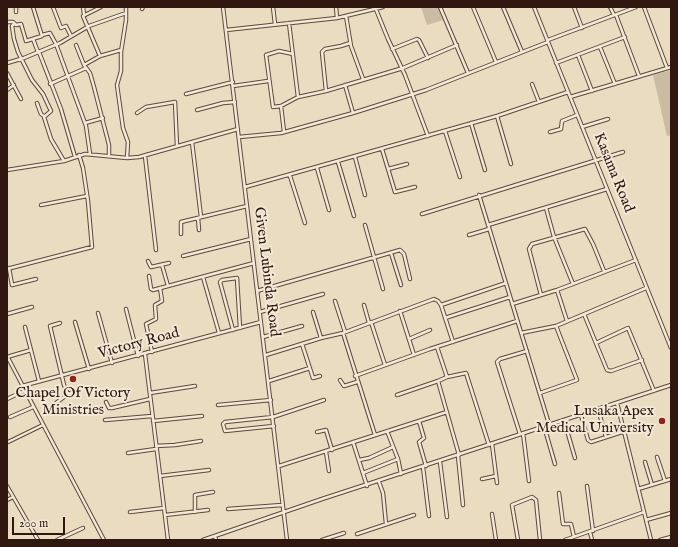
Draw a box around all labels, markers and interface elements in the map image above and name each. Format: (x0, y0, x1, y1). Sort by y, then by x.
street label: Kasama Road (589, 131, 637, 215)
street label: Given Lubinda Road (249, 206, 283, 338)
street label: Victory Road (96, 325, 182, 363)
marker: Chapel Of Victory Ministries (68, 374, 78, 384)
place label: Chapel Of Victory Ministries (16, 385, 130, 420)
place label: Lusaka Apex Medical University (536, 403, 654, 438)
marker: Lusaka Apex Medical University (657, 416, 667, 426)
scale bar (14, 509, 67, 535)
text: 200 m (19, 516, 48, 531)

